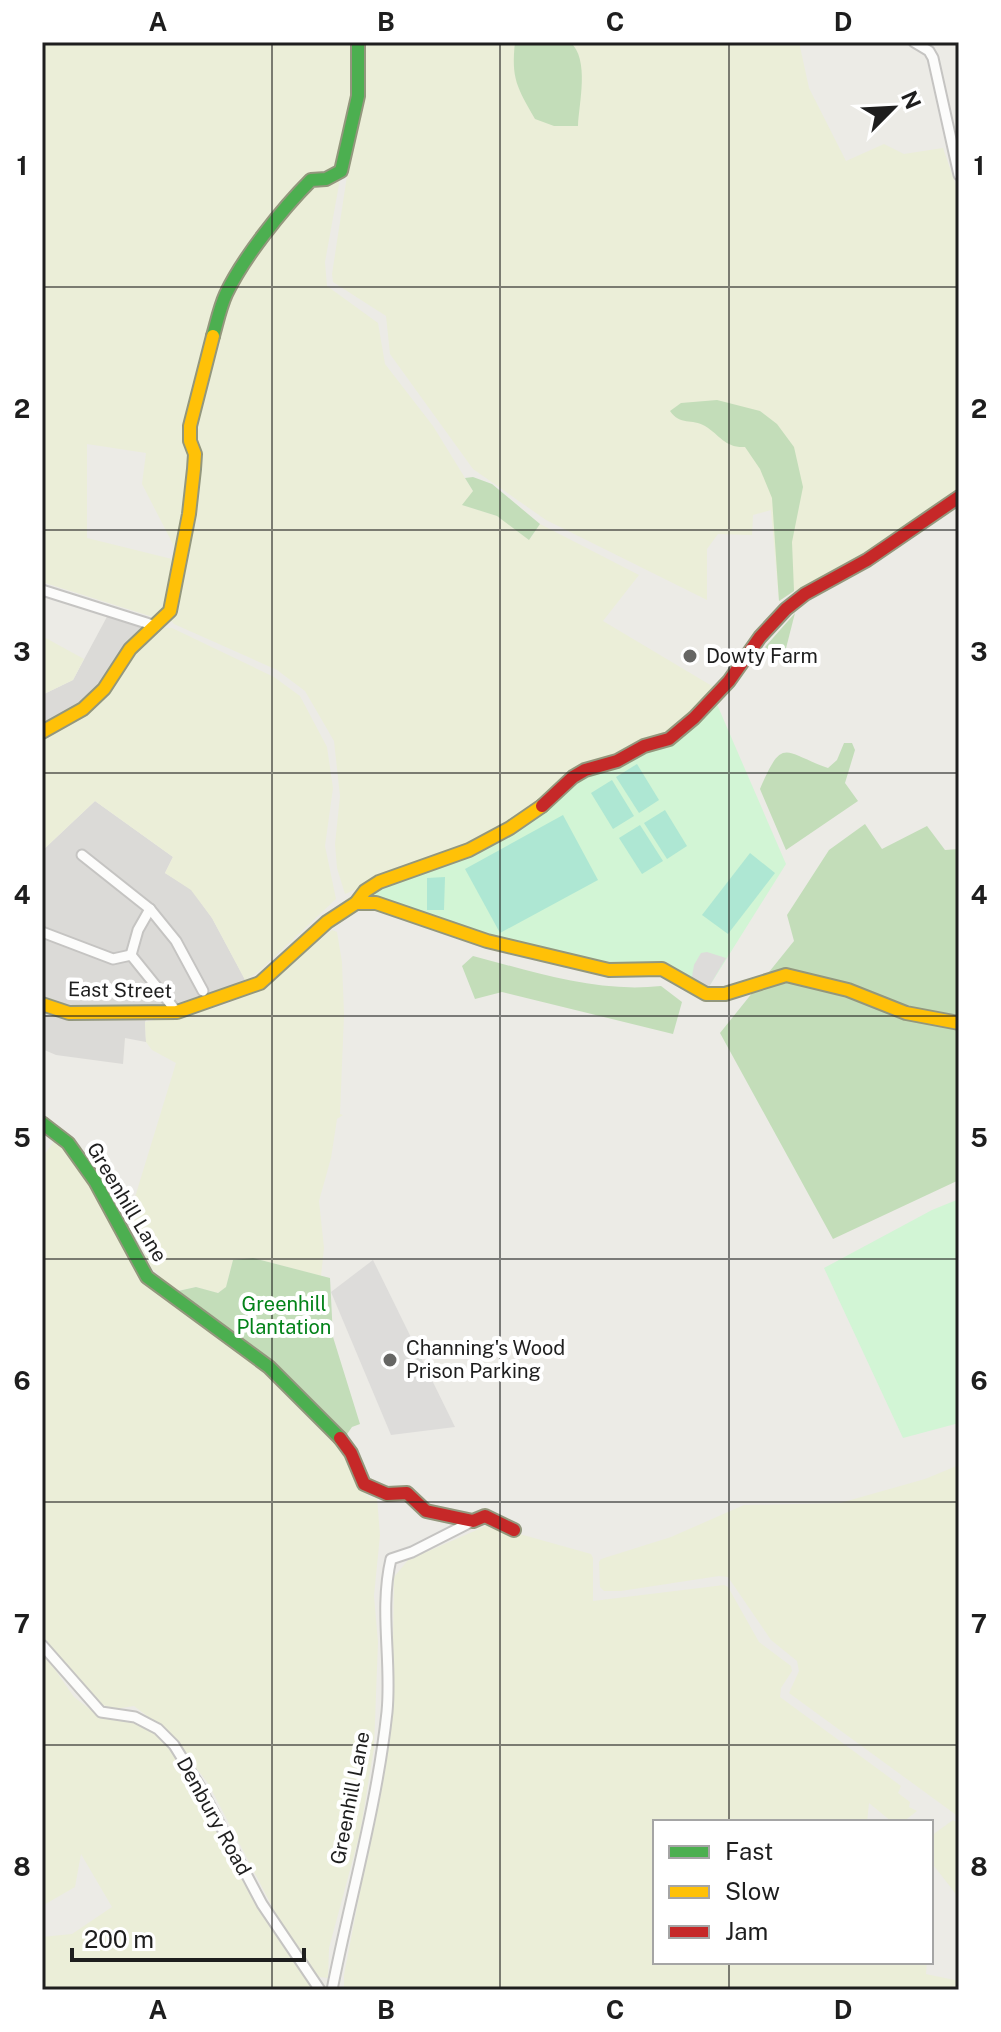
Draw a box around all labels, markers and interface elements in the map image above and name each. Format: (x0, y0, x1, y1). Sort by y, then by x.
text: A (149, 6, 168, 37)
text: B (377, 6, 395, 37)
text: C (606, 6, 624, 37)
text: D (834, 6, 852, 37)
north arrow (853, 68, 933, 148)
text: N (896, 87, 927, 113)
text: 1 (16, 150, 28, 181)
text: 1 (973, 150, 985, 181)
text: 2 (14, 393, 30, 424)
text: 2 (971, 393, 987, 424)
text: 3 (13, 636, 31, 667)
text: 3 (970, 636, 988, 667)
place label: Dowty Farm (706, 644, 818, 668)
marker: Dowty Farm (681, 647, 699, 665)
text: 4 (13, 879, 31, 910)
text: 4 (970, 879, 988, 910)
street label: East Street (68, 977, 172, 1003)
text: 5 (13, 1122, 31, 1153)
text: 5 (970, 1122, 988, 1153)
street label: Greenhill Lane (82, 1138, 172, 1266)
park label: Greenhill Plantation (237, 1292, 331, 1339)
place label: Channing's Wood Prison Parking (406, 1336, 565, 1383)
marker: Channing's Wood Prison Parking (381, 1351, 399, 1369)
text: 6 (13, 1365, 31, 1396)
text: 6 (970, 1365, 988, 1396)
text: 7 (14, 1608, 30, 1639)
text: 7 (971, 1608, 987, 1639)
street label: Greenhill Lane (325, 1729, 375, 1867)
street label: Denbury Road (172, 1753, 256, 1879)
legend (653, 1820, 933, 1964)
text: Fast (725, 1837, 773, 1865)
text: 8 (13, 1851, 31, 1882)
text: 8 (970, 1851, 988, 1882)
text: Slow (725, 1877, 780, 1905)
scale bar (72, 1912, 304, 1962)
text: Jam (725, 1917, 768, 1945)
text: 200 m (84, 1925, 154, 1953)
text: A (149, 1994, 168, 2025)
text: B (377, 1994, 395, 2025)
text: C (606, 1994, 624, 2025)
text: D (834, 1994, 852, 2025)

